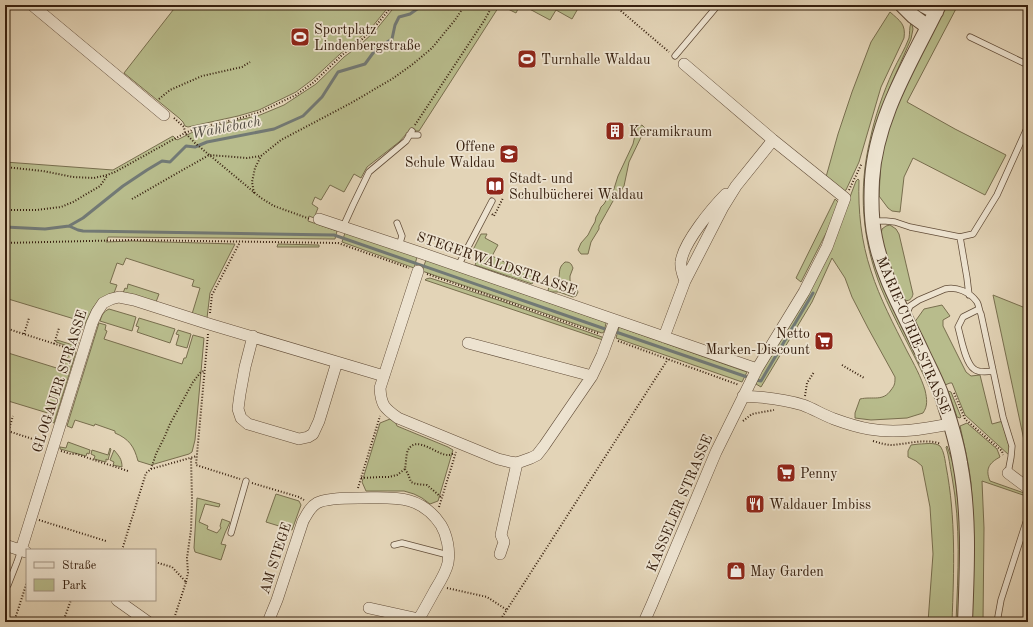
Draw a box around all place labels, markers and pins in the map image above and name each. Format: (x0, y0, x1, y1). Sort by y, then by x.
place label: Sportplatz Lindenbergstraße (314, 23, 420, 53)
sports icon: Sportplatz Lindenbergstraße (289, 26, 311, 48)
sports icon: Turnhalle Waldau (516, 48, 538, 70)
place label: Turnhalle Waldau (541, 53, 651, 67)
building icon: Keramikraum (604, 120, 626, 142)
place label: Keramikraum (629, 125, 712, 139)
place label: Offene Schule Waldau (405, 140, 496, 170)
school or university icon: Offene Schule Waldau (498, 143, 520, 165)
place label: Stadt- und Schulbücherei Waldau (509, 172, 644, 202)
library icon: Stadt- und Schulbücherei Waldau (484, 175, 506, 197)
place label: Netto Marken-Discount (705, 327, 810, 357)
supermarket icon: Netto Marken-Discount (813, 330, 835, 352)
supermarket icon: Penny (775, 462, 797, 484)
place label: Penny (800, 467, 838, 481)
restaurant icon: Waldauer Imbiss (744, 493, 766, 515)
place label: Waldauer Imbiss (769, 498, 871, 512)
shop icon: May Garden (725, 560, 747, 582)
place label: May Garden (750, 565, 824, 579)

